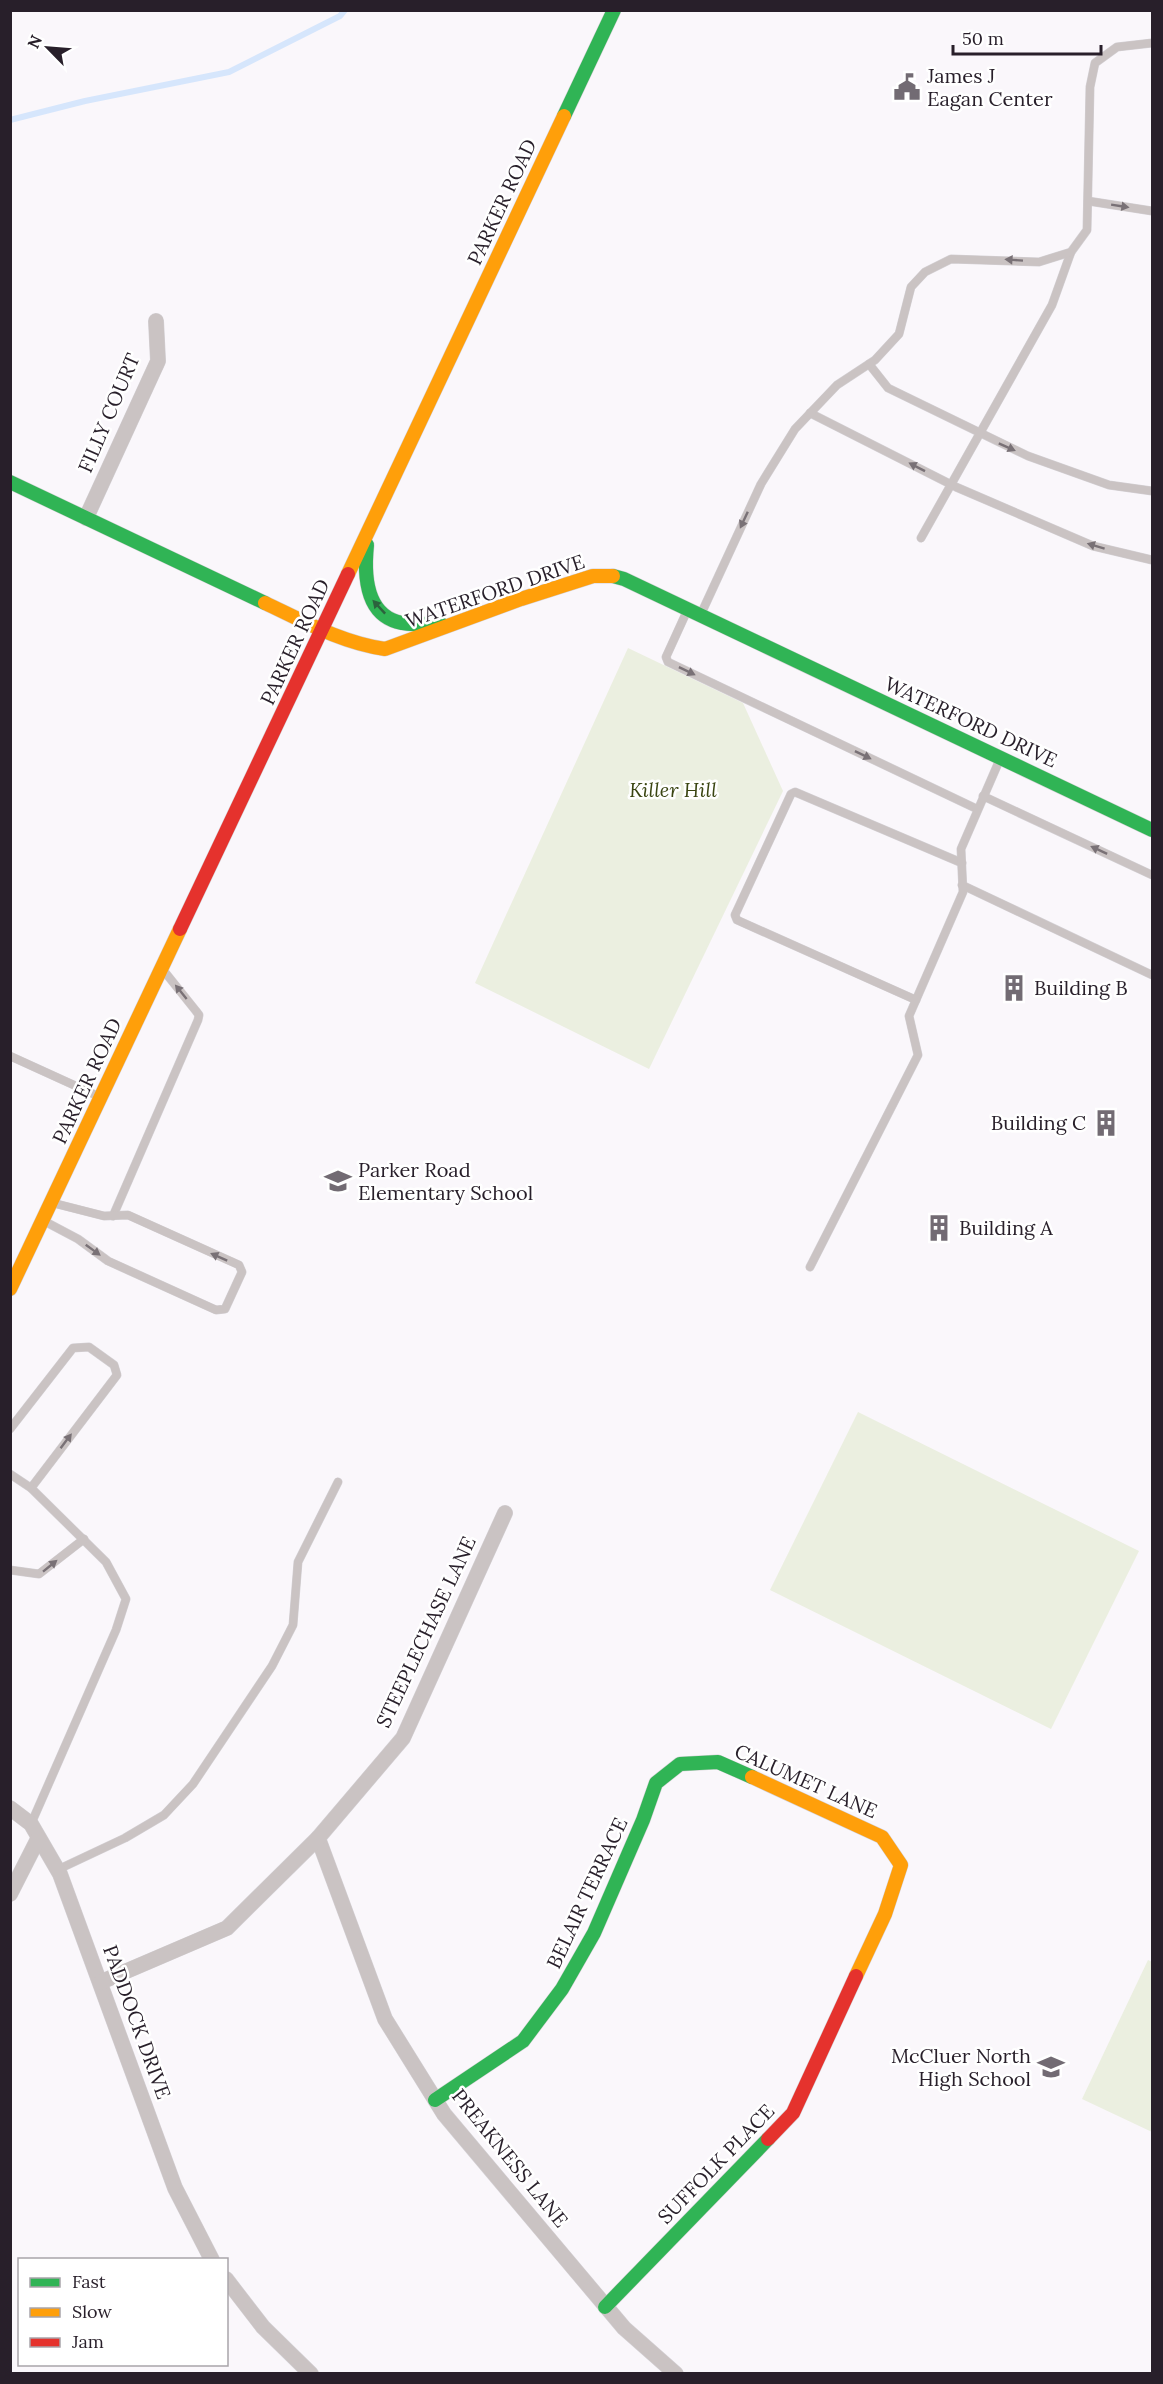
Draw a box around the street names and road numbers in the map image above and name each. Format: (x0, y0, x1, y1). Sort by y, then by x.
street label: PARKER ROAD (461, 135, 542, 269)
street label: FILLY COURT (72, 349, 145, 476)
street label: WATERFORD DRIVE (402, 548, 588, 633)
street label: PARKER ROAD (254, 575, 335, 709)
street label: WATERFORD DRIVE (881, 671, 1061, 773)
street label: PARKER ROAD (46, 1014, 127, 1148)
street label: STEEPLECHASE LANE (370, 1532, 481, 1731)
street label: CALUMET LANE (731, 1738, 881, 1823)
street label: BELAIR TERRACE (541, 1813, 632, 1972)
street label: PADDOCK DRIVE (98, 1942, 177, 2102)
street label: PREAKNESS LANE (447, 2083, 574, 2232)
street label: SUFFOLK PLACE (652, 2098, 779, 2229)

